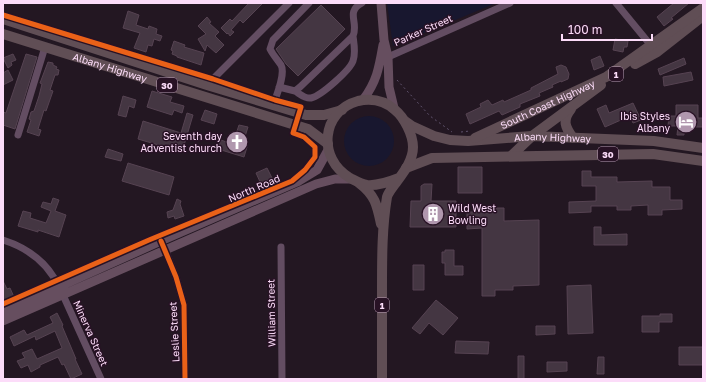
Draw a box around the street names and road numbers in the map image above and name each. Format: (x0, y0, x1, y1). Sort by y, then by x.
street label: Parker Street (392, 12, 454, 48)
street label: Albany Highway (71, 50, 149, 85)
road number: 1 (609, 67, 623, 81)
street label: South Coast Highway (498, 77, 597, 131)
road number: 30 (157, 78, 177, 92)
street label: Albany Highway (514, 130, 592, 144)
road number: 30 (598, 147, 618, 161)
street label: North Road (226, 172, 282, 204)
street label: William Street (264, 279, 278, 347)
street label: Minerva Street (71, 298, 111, 368)
road number: 1 (375, 298, 389, 312)
street label: Leslie Street (166, 301, 182, 363)

